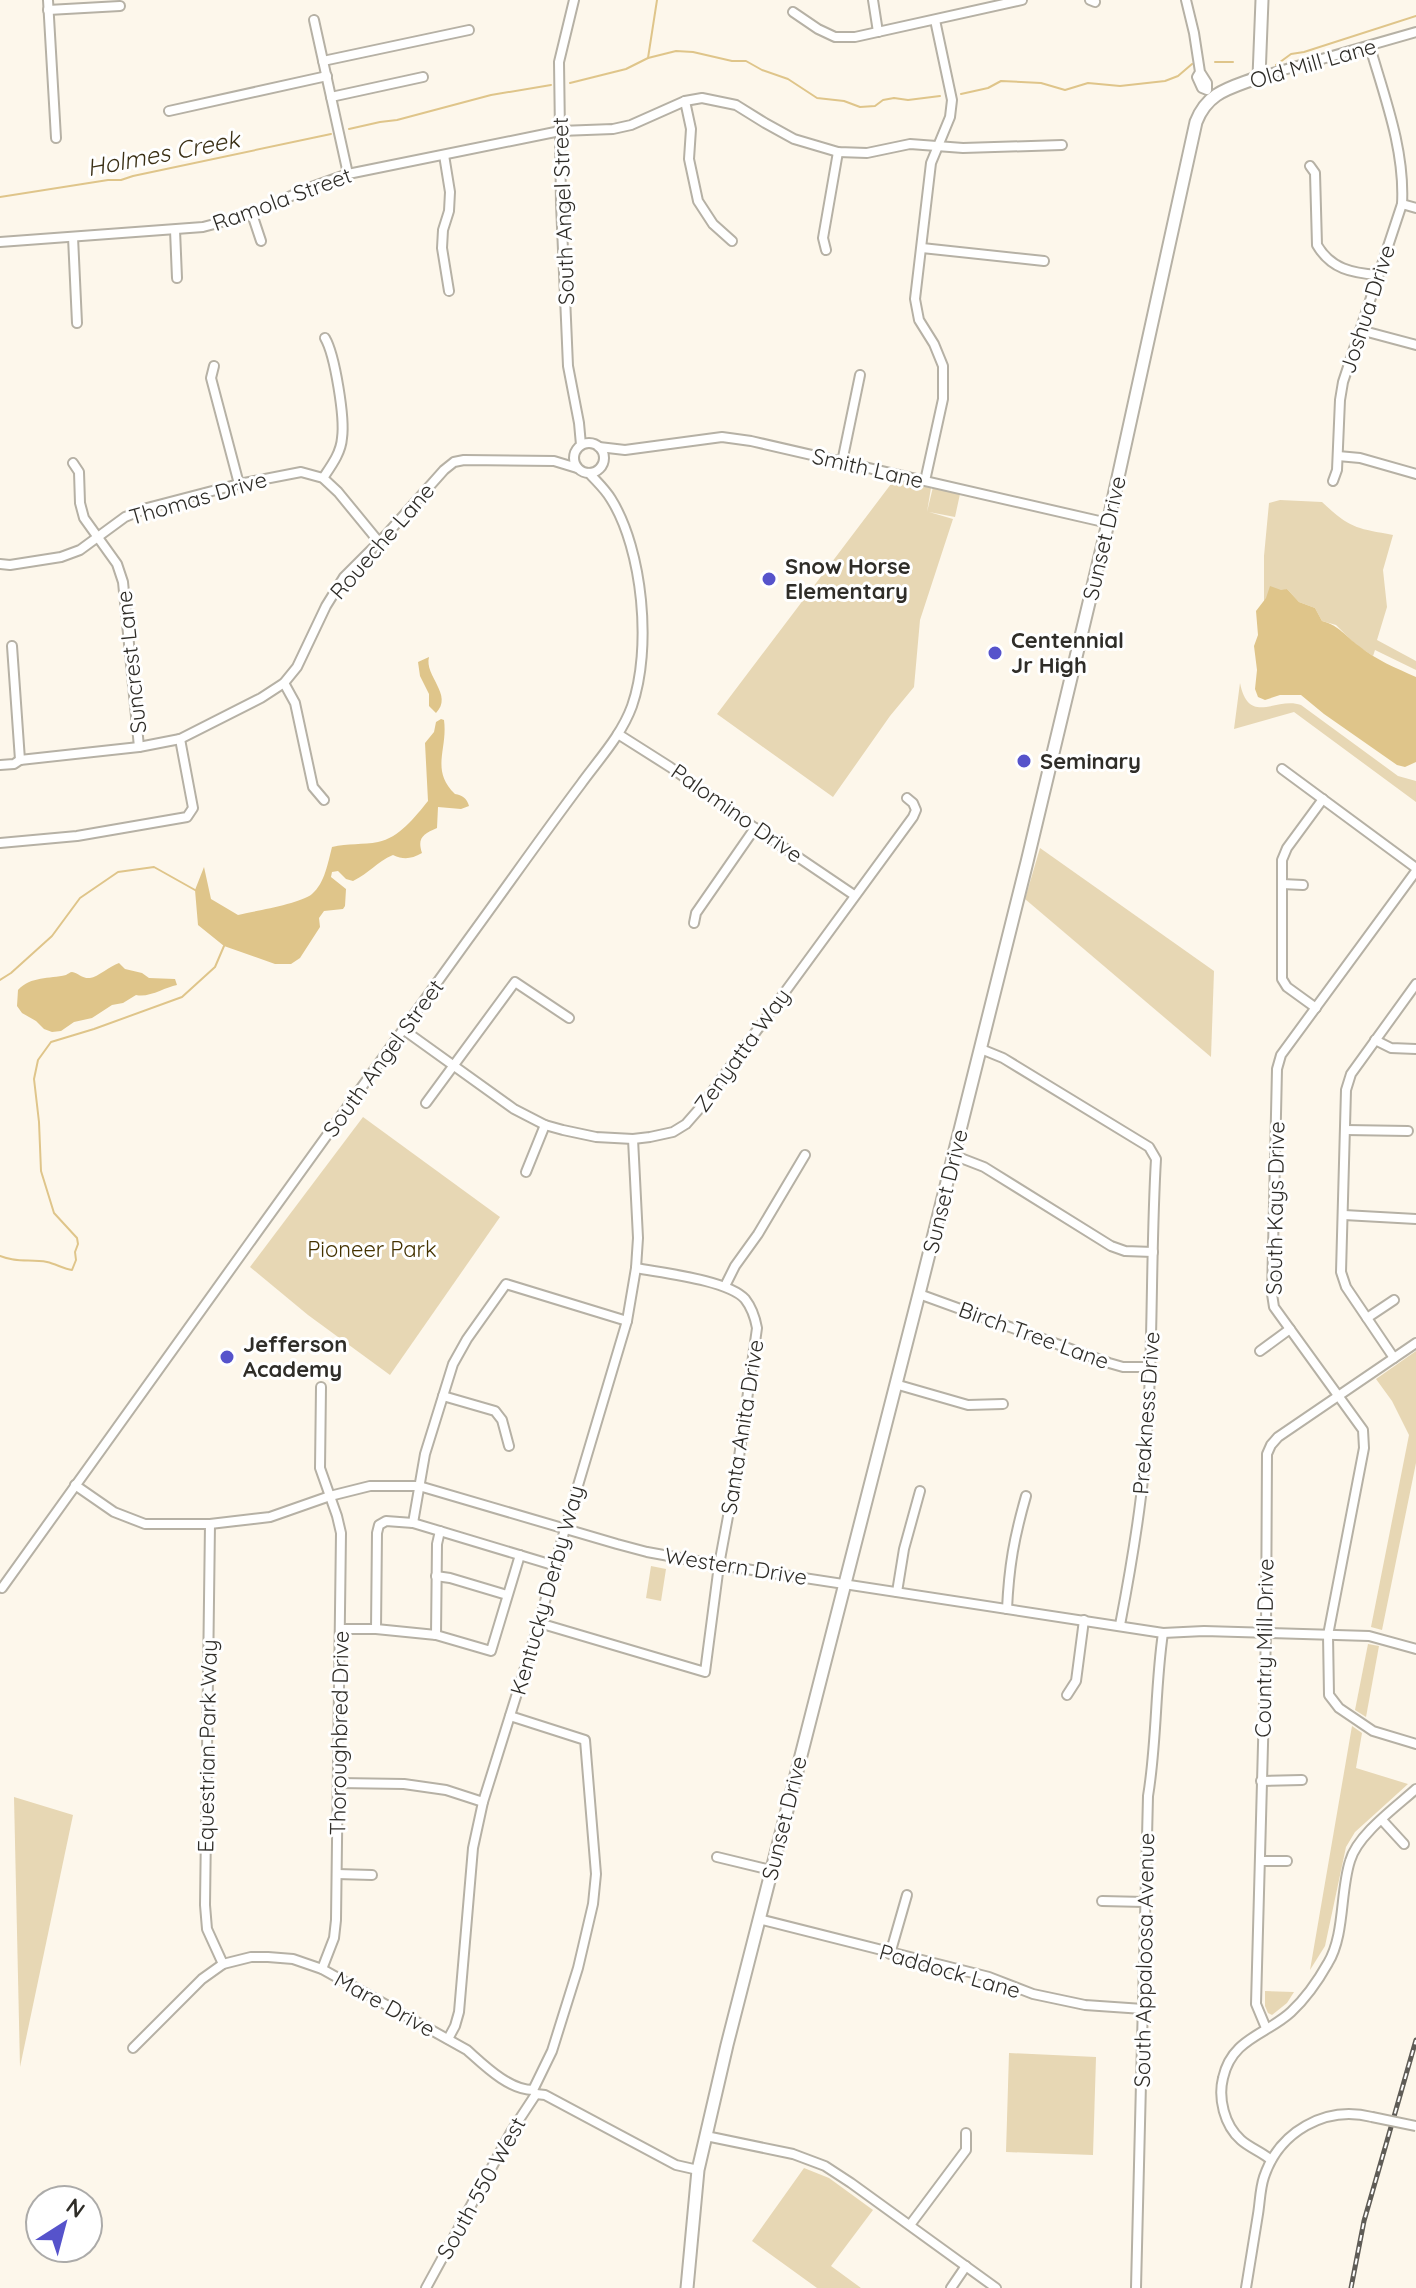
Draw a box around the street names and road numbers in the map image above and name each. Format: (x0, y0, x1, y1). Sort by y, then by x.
street label: Old Mill Lane (1247, 32, 1379, 94)
street label: South Angel Street (546, 117, 580, 305)
street label: Ramola Street (209, 161, 355, 237)
street label: Joshua Drive (1333, 241, 1401, 377)
street label: Smith Lane (810, 442, 926, 494)
street label: Thomas Drive (126, 465, 270, 531)
street label: Sunset Drive (1076, 473, 1132, 603)
street label: Roueche Lane (324, 477, 440, 605)
street label: Suncrest Lane (110, 589, 152, 735)
street label: Palomino Drive (666, 757, 808, 869)
street label: South Angel Street (316, 974, 450, 1142)
street label: Zenyatta Way (688, 983, 796, 1117)
street label: South Kays Drive (1259, 1121, 1291, 1295)
street label: Sunset Drive (916, 1126, 974, 1256)
street label: Birch Tree Lane (955, 1295, 1113, 1375)
street label: Preakness Drive (1126, 1330, 1166, 1496)
street label: Santa Anita Drive (714, 1338, 770, 1516)
street label: Kentucky Derby Way (504, 1482, 590, 1698)
street label: Western Drive (663, 1541, 809, 1591)
street label: Country Mill Drive (1248, 1558, 1280, 1738)
street label: Thoroughbred Drive (323, 1630, 355, 1836)
street label: Equestrian Park Way (191, 1639, 223, 1853)
street label: Sunset Drive (755, 1753, 813, 1883)
street label: South Appaloosa Avenue (1128, 1832, 1160, 2088)
street label: Paddock Lane (876, 1937, 1024, 2005)
street label: Mare Drive (330, 1965, 440, 2043)
street label: South 550 West (430, 2112, 532, 2264)

